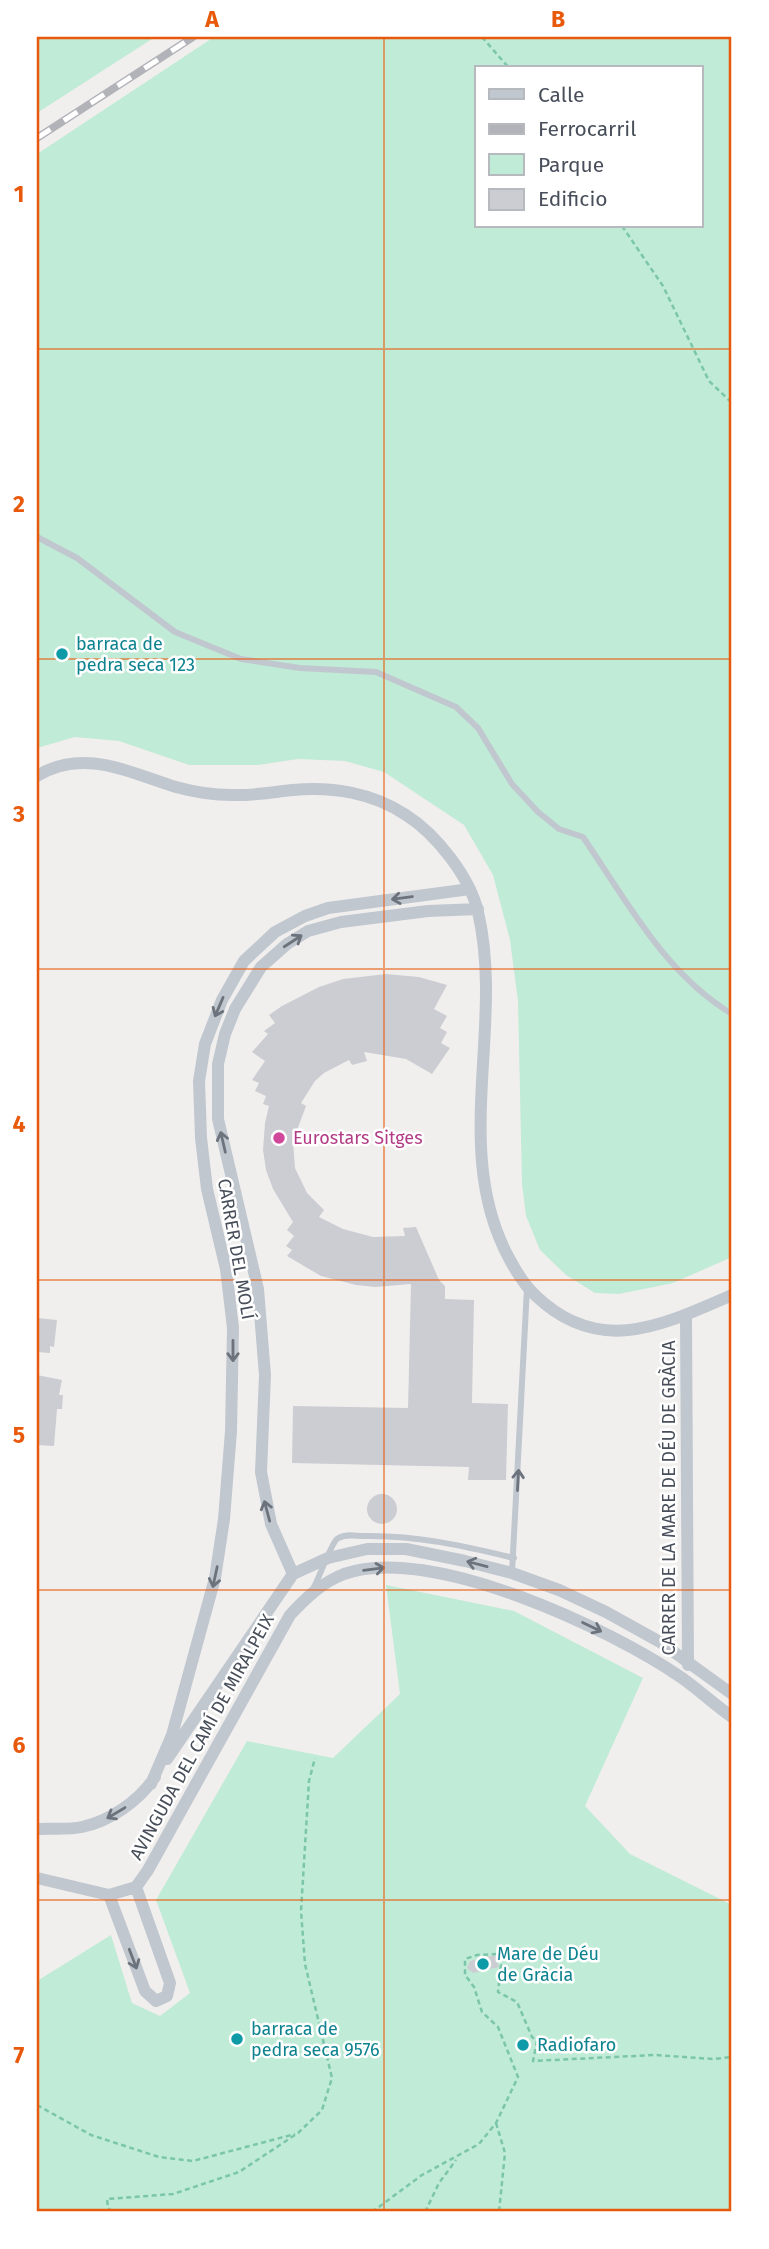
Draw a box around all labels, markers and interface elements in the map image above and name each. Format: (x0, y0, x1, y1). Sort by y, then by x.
text: A (204, 5, 219, 33)
text: B (551, 5, 565, 33)
legend (475, 66, 702, 228)
text: Calle (538, 82, 584, 108)
text: Ferrocarril (538, 116, 636, 142)
text: Parque (538, 152, 604, 178)
text: 1 (14, 180, 24, 208)
text: Edificio (538, 186, 608, 212)
text: 2 (13, 490, 25, 518)
place label: barraca de pedra seca 123 (76, 633, 195, 676)
marker: barraca de pedra seca 123 (54, 646, 70, 662)
text: 3 (12, 800, 25, 828)
one-way arrow (391, 892, 414, 905)
one-way arrow (283, 933, 302, 948)
one-way arrow (212, 996, 225, 1017)
text: 4 (13, 1110, 26, 1138)
place label: Eurostars Sitges (293, 1127, 423, 1149)
marker: Eurostars Sitges (271, 1130, 287, 1146)
one-way arrow (216, 1131, 229, 1154)
street label: CARRER DEL MOLÍ (213, 1177, 260, 1321)
one-way arrow (226, 1339, 240, 1362)
street label: CARRER DE LA MARE DE DÉU DE GRÀCIA (657, 1340, 680, 1656)
text: 5 (13, 1421, 25, 1449)
one-way arrow (512, 1469, 525, 1492)
one-way arrow (260, 1501, 273, 1523)
one-way arrow (467, 1557, 489, 1570)
one-way arrow (362, 1562, 385, 1575)
one-way arrow (207, 1565, 221, 1588)
street label: AVINGUDA DEL CAMÍ DE MIRALPEIX (124, 1610, 279, 1864)
one-way arrow (581, 1620, 602, 1634)
text: 6 (13, 1731, 26, 1759)
one-way arrow (106, 1806, 126, 1820)
place label: Mare de Déu de Gràcia (497, 1943, 599, 1986)
one-way arrow (128, 1948, 140, 1970)
marker: Mare de Déu de Gràcia (475, 1956, 491, 1972)
place label: barraca de pedra seca 9576 (251, 2018, 380, 2061)
marker: barraca de pedra seca 9576 (229, 2031, 245, 2047)
place label: Radiofaro (537, 2034, 616, 2056)
marker: Radiofaro (515, 2037, 531, 2053)
text: 7 (14, 2041, 25, 2069)

